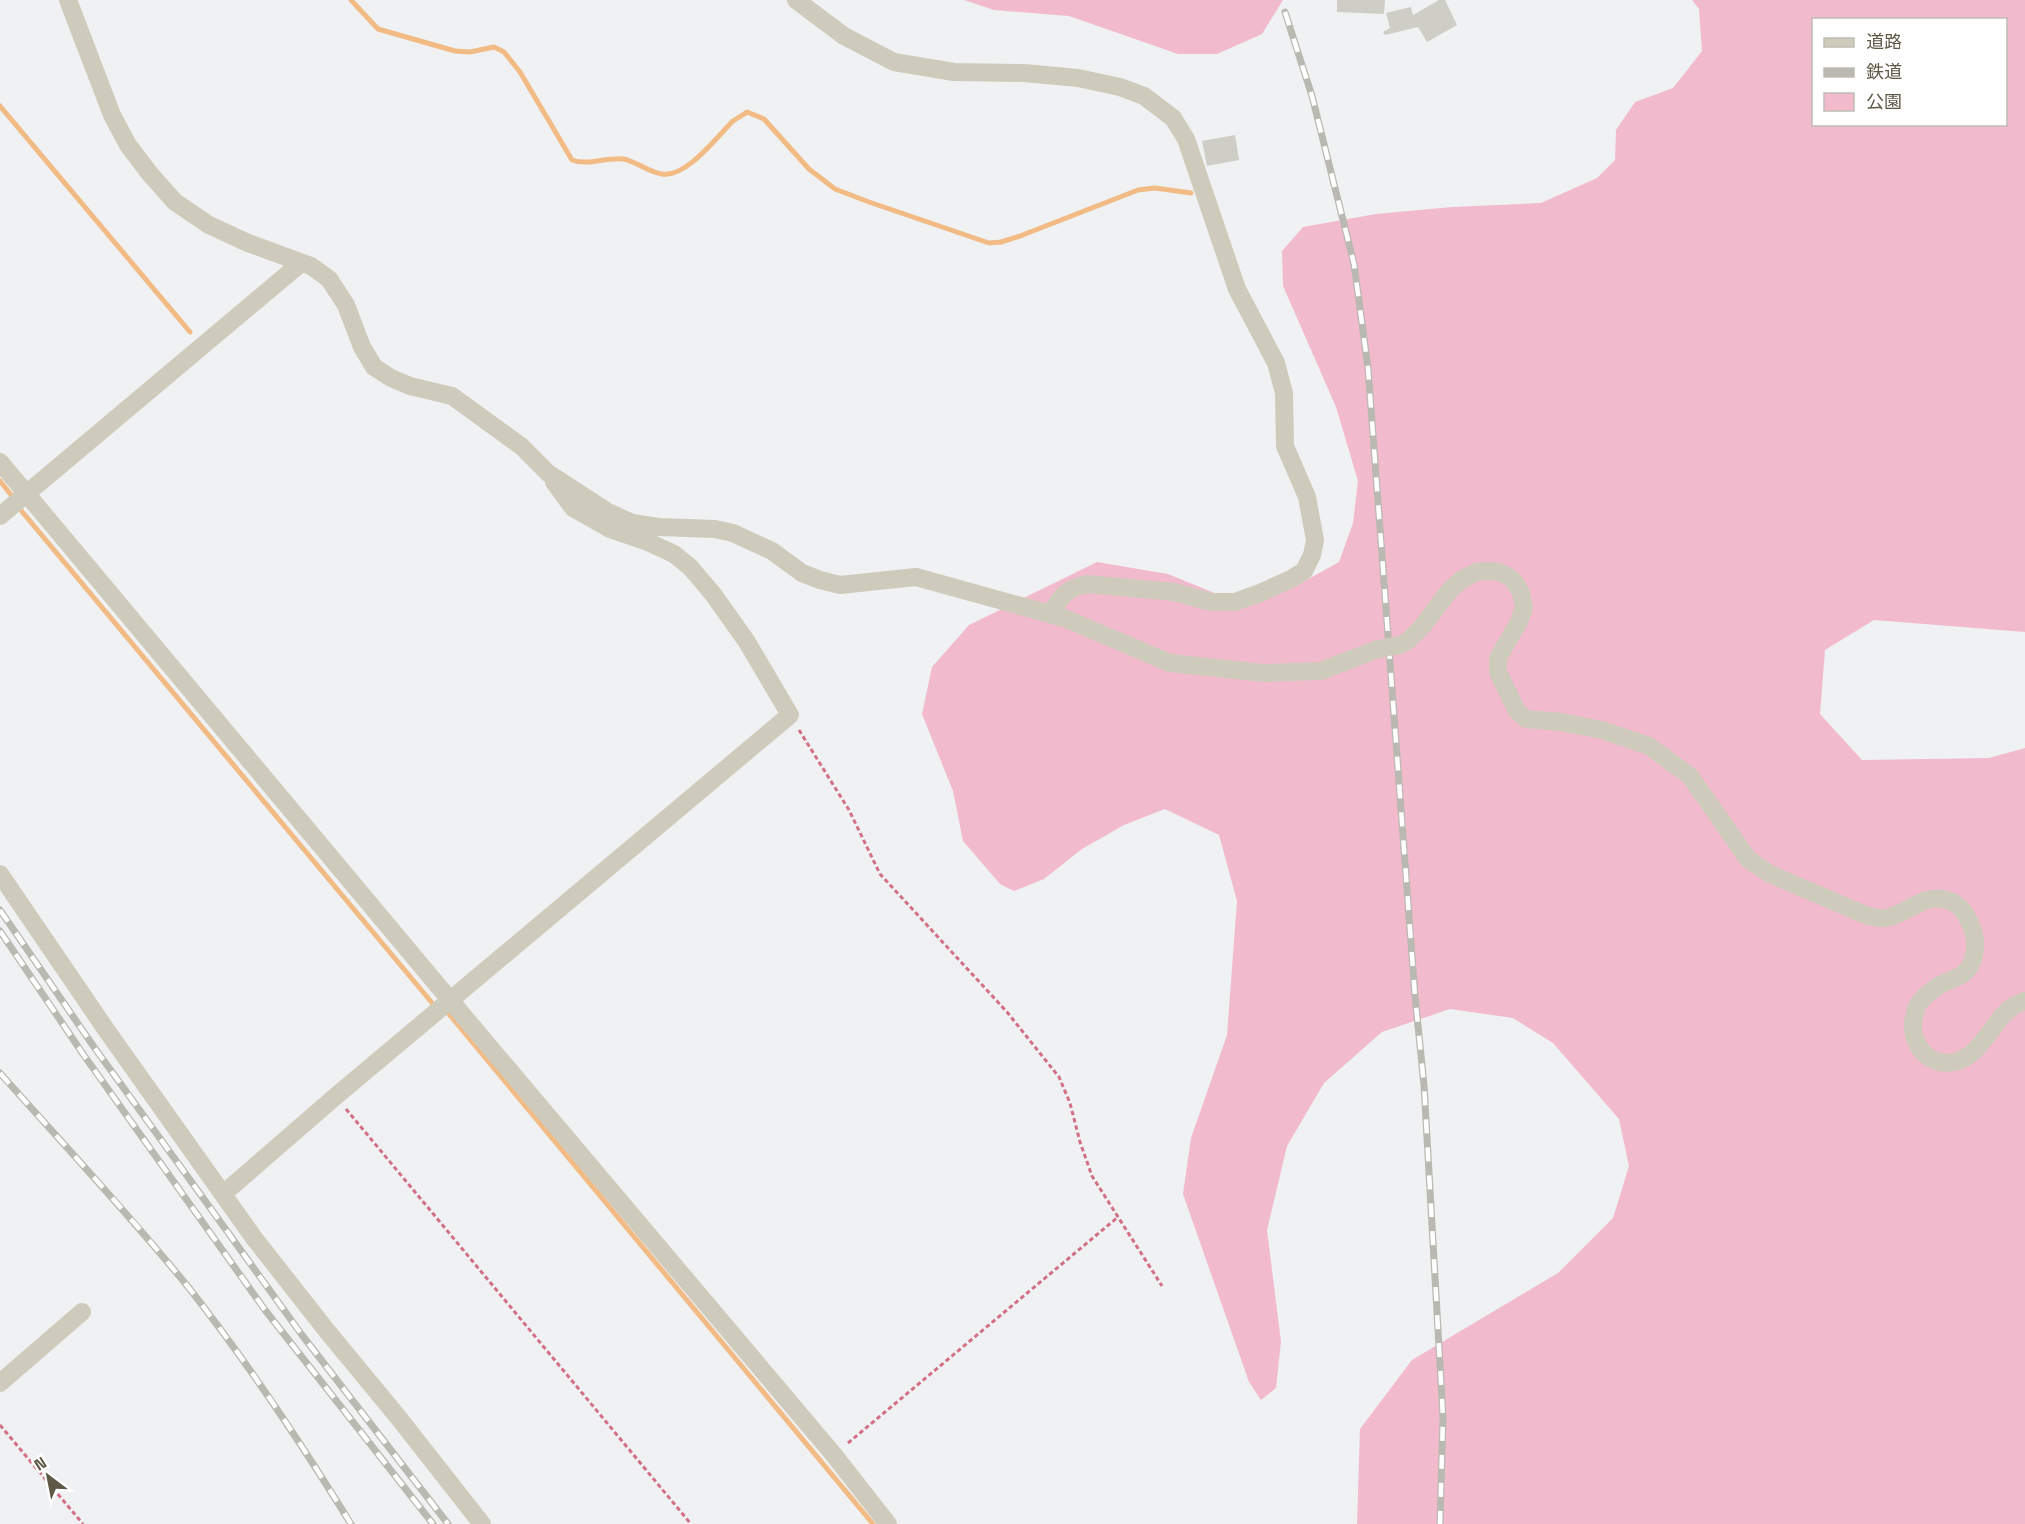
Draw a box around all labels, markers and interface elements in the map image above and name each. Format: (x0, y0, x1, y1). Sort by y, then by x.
legend (1812, 18, 2007, 126)
text: 道路 (1866, 30, 1902, 53)
text: 鉄道 (1866, 60, 1902, 83)
text: 公園 (1866, 90, 1902, 113)
north arrow (18, 1446, 78, 1506)
text: N (30, 1452, 50, 1475)

